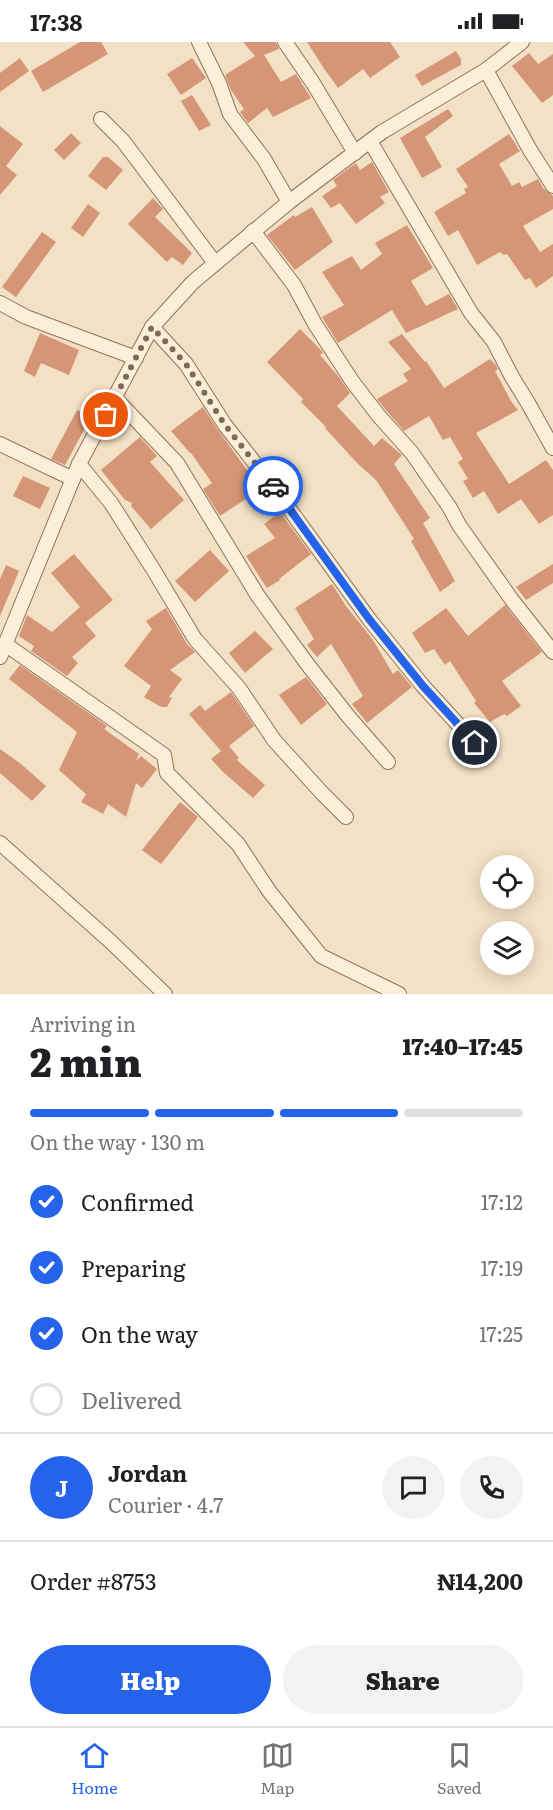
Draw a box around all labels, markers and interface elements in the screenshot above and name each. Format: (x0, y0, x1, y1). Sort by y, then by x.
text: 17:38 (30, 5, 82, 38)
pin (80, 389, 131, 440)
icon: bag (89, 398, 122, 431)
courier (243, 456, 303, 516)
icon: car (257, 470, 290, 503)
pin (449, 717, 500, 768)
icon: home (458, 726, 491, 759)
map controls (480, 855, 534, 975)
button: locate (480, 855, 534, 909)
button: layers (480, 921, 534, 975)
text: Arriving in (30, 1008, 136, 1038)
text: 17:40–17:45 (403, 1029, 523, 1062)
text: 2 min (30, 1031, 142, 1089)
text: On the way · 130 m (30, 1126, 205, 1156)
icon: check (30, 1185, 63, 1218)
text: Confirmed (81, 1185, 194, 1218)
text: 17:12 (481, 1186, 523, 1216)
icon: check (30, 1251, 63, 1284)
text: Preparing (81, 1251, 185, 1284)
text: 17:19 (480, 1252, 523, 1282)
icon: check (30, 1317, 63, 1350)
text: On the way (81, 1317, 198, 1350)
text: 17:25 (479, 1318, 523, 1348)
text: Delivered (81, 1383, 182, 1416)
text: Jordan (108, 1456, 187, 1489)
button: chat (382, 1456, 445, 1519)
button: phone (460, 1456, 523, 1519)
text: J (55, 1471, 68, 1504)
text: Courier · 4.7 (108, 1489, 223, 1519)
text: Order #8753 (30, 1564, 157, 1597)
text: ₦14,200 (437, 1564, 523, 1597)
button: Help (30, 1645, 271, 1714)
button: Share (283, 1645, 523, 1714)
tab: Home (71, 1739, 118, 1799)
tab: Map (260, 1739, 294, 1799)
tab: Saved (437, 1739, 482, 1799)

